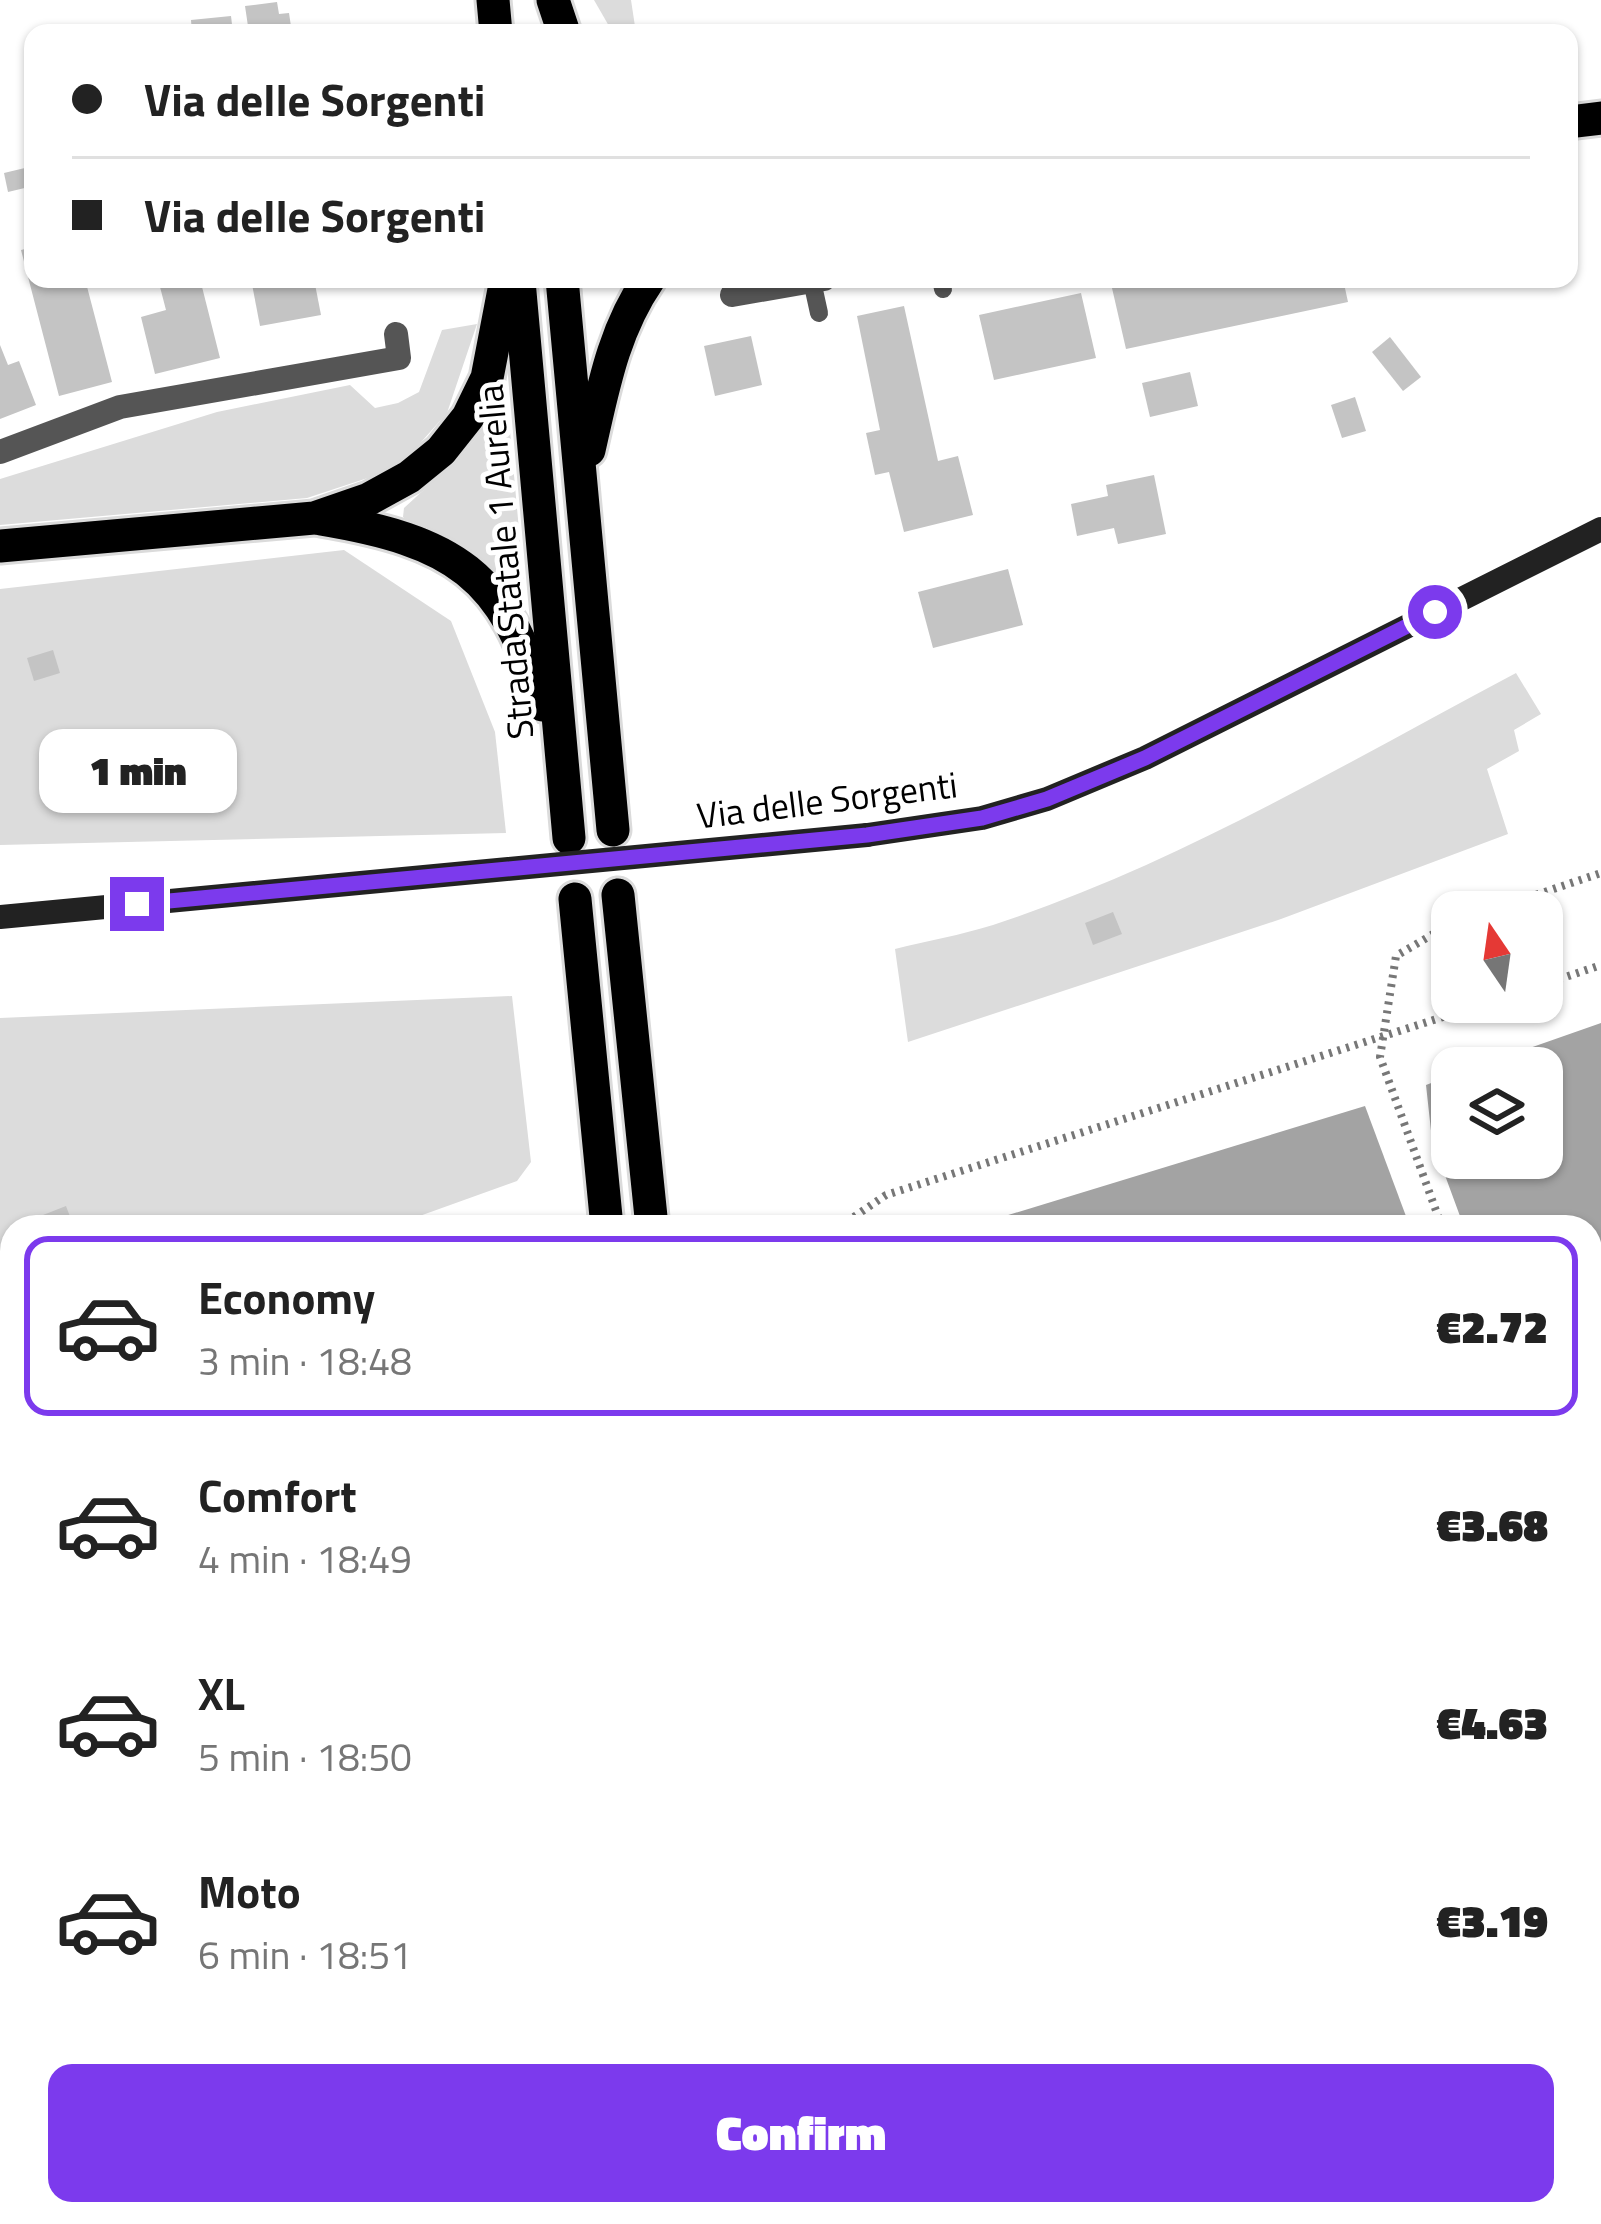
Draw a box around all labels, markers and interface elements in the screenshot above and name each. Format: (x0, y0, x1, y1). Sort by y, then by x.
text: Via delle Sorgenti (144, 65, 485, 133)
text: Via delle Sorgenti (144, 181, 485, 249)
street label: Strada Statale 1 Aurelia (462, 383, 547, 741)
route start (1408, 585, 1462, 639)
callout: 1 min (38, 730, 236, 814)
text: 1 min (90, 741, 186, 800)
street label: Via delle Sorgenti (694, 756, 960, 843)
route end (110, 877, 164, 931)
north arrow (1431, 891, 1563, 1023)
map controls (1431, 891, 1563, 1179)
button: layers (1431, 1047, 1563, 1179)
text: Economy (198, 1263, 375, 1331)
icon: car (54, 1272, 162, 1380)
text: €2.72 (1436, 1292, 1548, 1360)
text: 3 min · 18:48 (198, 1331, 412, 1390)
text: Comfort (198, 1461, 357, 1529)
icon: car (54, 1470, 162, 1578)
text: €3.68 (1436, 1490, 1548, 1558)
text: 4 min · 18:49 (198, 1529, 412, 1588)
text: XL (198, 1659, 245, 1727)
icon: car (54, 1668, 162, 1776)
text: €4.63 (1436, 1688, 1548, 1756)
text: 5 min · 18:50 (198, 1727, 412, 1786)
text: Moto (198, 1857, 301, 1925)
icon: car (54, 1866, 162, 1974)
text: €3.19 (1436, 1886, 1548, 1954)
text: 6 min · 18:51 (198, 1925, 412, 1984)
button: Confirm (48, 2064, 1554, 2202)

